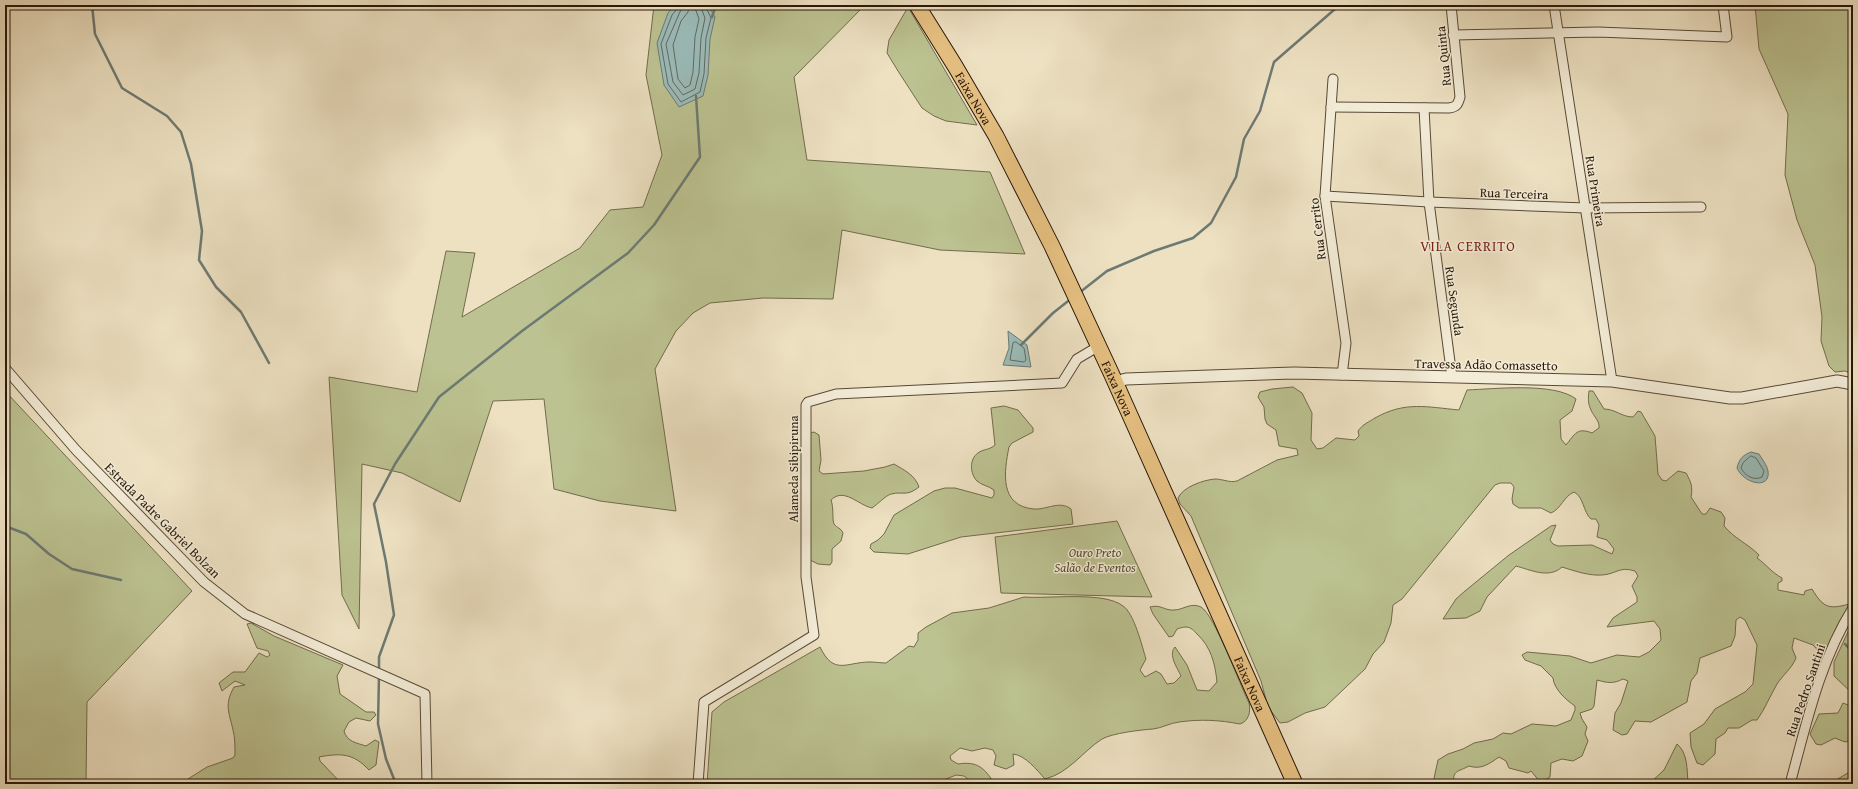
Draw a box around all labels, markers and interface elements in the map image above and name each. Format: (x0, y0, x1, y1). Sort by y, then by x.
street label: Rua Quinta (1431, 24, 1456, 87)
street label: Faixa Nova (950, 68, 997, 129)
street label: Rua Primeira (1581, 154, 1611, 229)
street label: Rua Terceira (1479, 183, 1549, 204)
street label: Rua Cerrito (1304, 197, 1331, 261)
district label: VILA CERRITO (1420, 236, 1516, 256)
street label: Rua Segunda (1440, 265, 1469, 338)
street label: Travessa Adão Comassetto (1414, 354, 1558, 375)
street label: Faixa Nova (1097, 358, 1138, 420)
street label: Alameda Sibipiruna (784, 415, 803, 523)
street label: Estrada Padre Gabriel Bolzan (100, 458, 225, 583)
park label: Ouro Preto Salão de Eventos (1054, 543, 1136, 577)
street label: Rua Pedro Santini (1781, 641, 1830, 739)
street label: Faixa Nova (1229, 653, 1271, 715)

